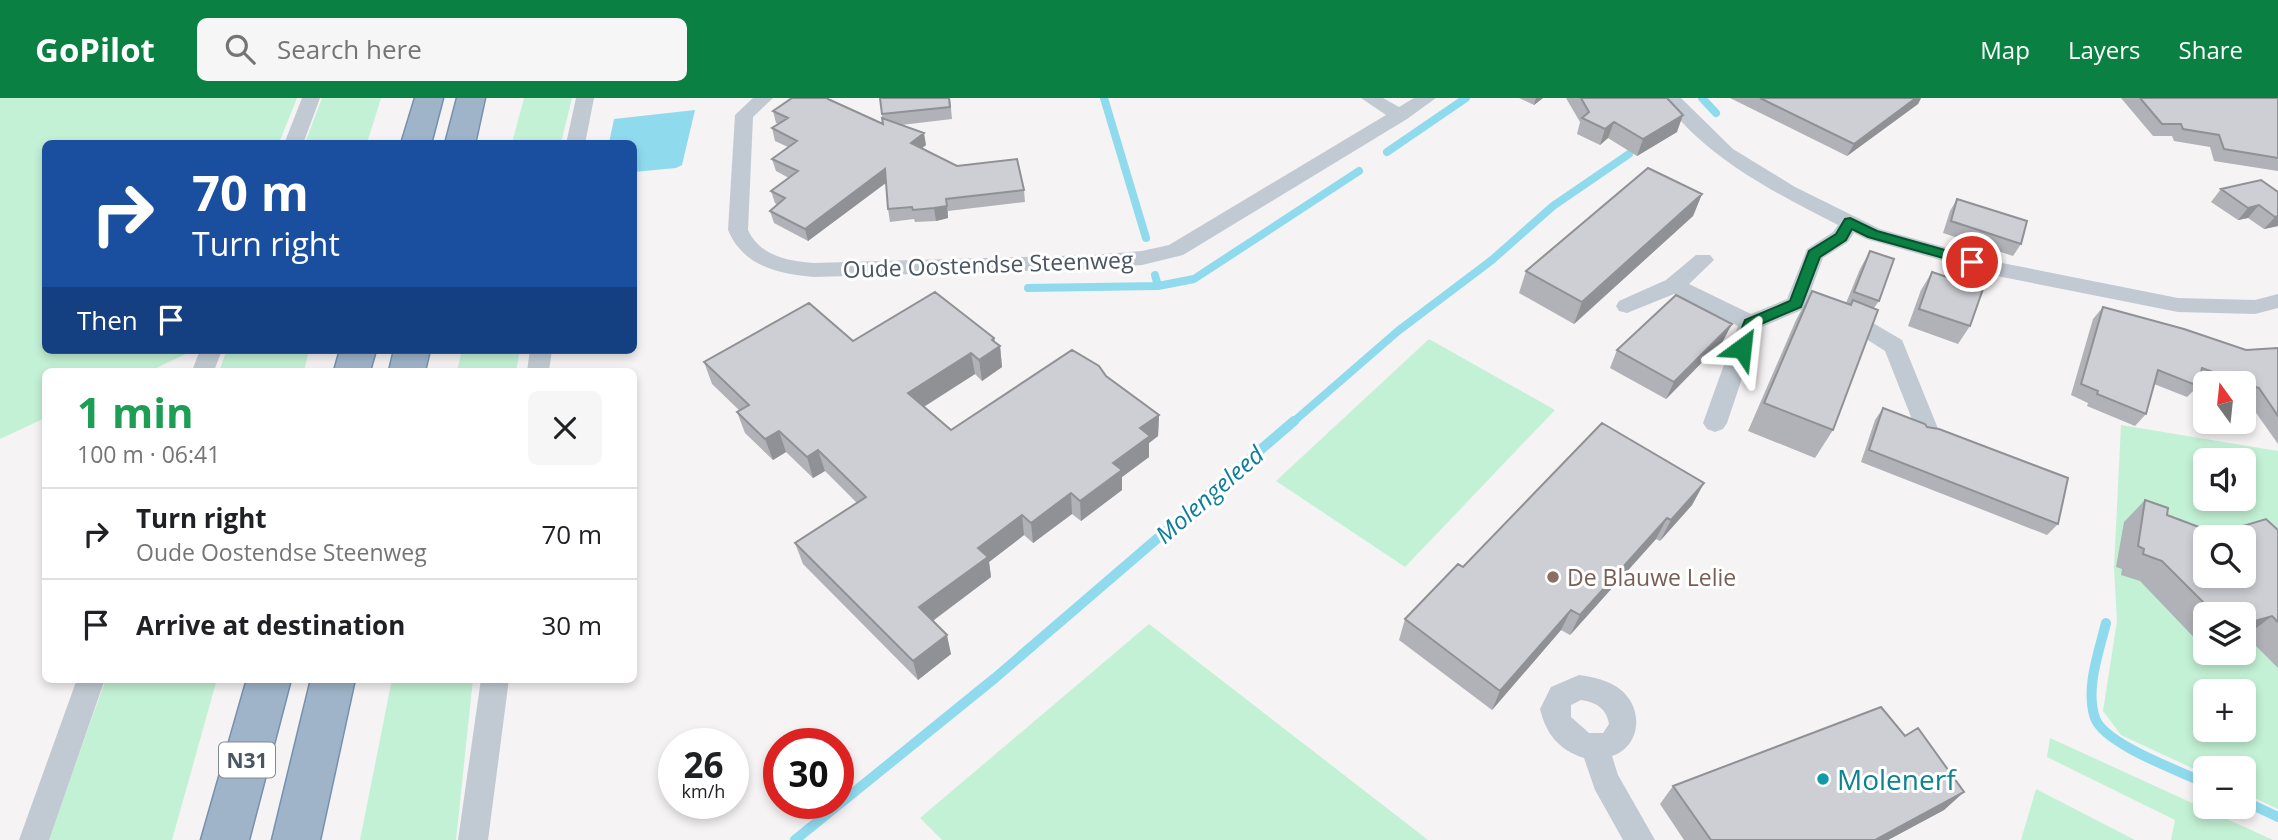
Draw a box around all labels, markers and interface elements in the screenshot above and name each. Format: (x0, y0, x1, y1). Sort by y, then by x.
search box (197, 18, 687, 81)
text: GoPilot (35, 27, 155, 72)
icon: search (221, 30, 259, 68)
text: Search here (277, 31, 422, 67)
text: Map (1980, 33, 2030, 66)
text: Layers (2068, 33, 2141, 66)
text: Share (2179, 33, 2243, 66)
text: 70 m (192, 159, 309, 225)
icon: right (77, 168, 168, 259)
text: Turn right (192, 222, 340, 265)
pin (1942, 232, 2002, 292)
street label: Oude Oostendse Steenweg (842, 243, 1134, 285)
icon: arrive (1953, 243, 1991, 281)
icon: arrive (152, 301, 190, 339)
text: Then (77, 302, 138, 338)
position arrow (1705, 311, 1779, 385)
north arrow (2193, 371, 2256, 434)
map controls (2193, 371, 2256, 819)
text: 1 min (77, 383, 194, 440)
button: close (528, 391, 602, 465)
water label: Molengeleed (1148, 437, 1271, 550)
text: 100 m · 06:41 (77, 438, 220, 470)
button: sound (2193, 448, 2256, 511)
text: Turn right (136, 500, 267, 536)
icon: right (77, 515, 115, 553)
text: 70 m (541, 516, 602, 552)
button: search (2193, 525, 2256, 588)
text: Oude Oostendse Steenweg (136, 536, 427, 568)
place label: De Blauwe Lelie (1567, 561, 1736, 593)
marker: De Blauwe Lelie (1545, 569, 1561, 585)
button: layers (2193, 602, 2256, 665)
icon: arrive (77, 606, 115, 644)
text: Arrive at destination (136, 607, 405, 643)
text: 30 m (541, 607, 602, 643)
button: + (2193, 679, 2256, 742)
speed limit sign: 30 (763, 728, 854, 819)
text: 26 (683, 741, 724, 788)
road number: N31 (219, 742, 275, 778)
button: − (2193, 756, 2256, 819)
place label: Molenerf (1837, 760, 1957, 798)
marker: Molenerf (1815, 771, 1831, 787)
text: km/h (682, 779, 725, 803)

